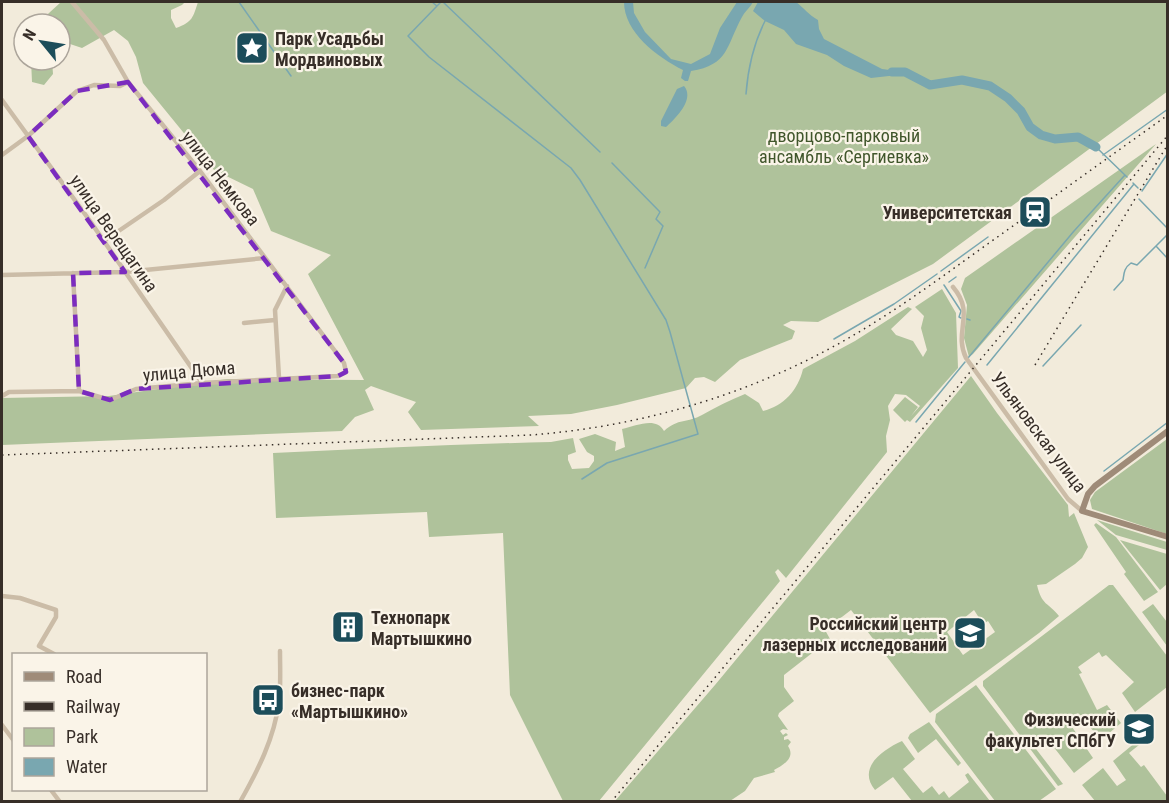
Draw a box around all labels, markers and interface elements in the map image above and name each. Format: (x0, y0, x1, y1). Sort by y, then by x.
north arrow (12, 12, 72, 72)
text: N (19, 26, 40, 44)
place label: Парк Усадьбы Мордвиновых (275, 28, 384, 70)
place icon: Парк Усадьбы Мордвиновых (234, 30, 270, 66)
park label: дворцово-парковый ансамбль «Сергиевка» (759, 125, 929, 167)
street label: улица Немкова (178, 127, 264, 229)
street label: улица Верещагина (66, 170, 162, 296)
station icon: Университетская (1017, 194, 1053, 230)
place label: Университетская (883, 202, 1012, 223)
street label: улица Дюма (142, 357, 236, 385)
street label: Ульяновская улица (987, 368, 1091, 496)
place label: Технопарк Мартышкино (371, 607, 472, 649)
building icon: Технопарк Мартышкино (330, 609, 366, 645)
place label: Российский центр лазерных исследований (763, 613, 947, 655)
school or university icon: Российский центр лазерных исследований (952, 615, 988, 651)
legend (12, 653, 207, 791)
text: Road (66, 666, 102, 687)
place label: бизнес-парк «Мартышкино» (291, 680, 408, 722)
bus stop icon: бизнес-парк «Мартышкино» (250, 682, 286, 718)
text: Railway (66, 696, 121, 717)
place label: Физический факультет СПбГУ (985, 709, 1116, 751)
school or university icon: Физический факультет СПбГУ (1121, 711, 1157, 747)
text: Park (66, 726, 98, 747)
text: Water (66, 756, 108, 777)

